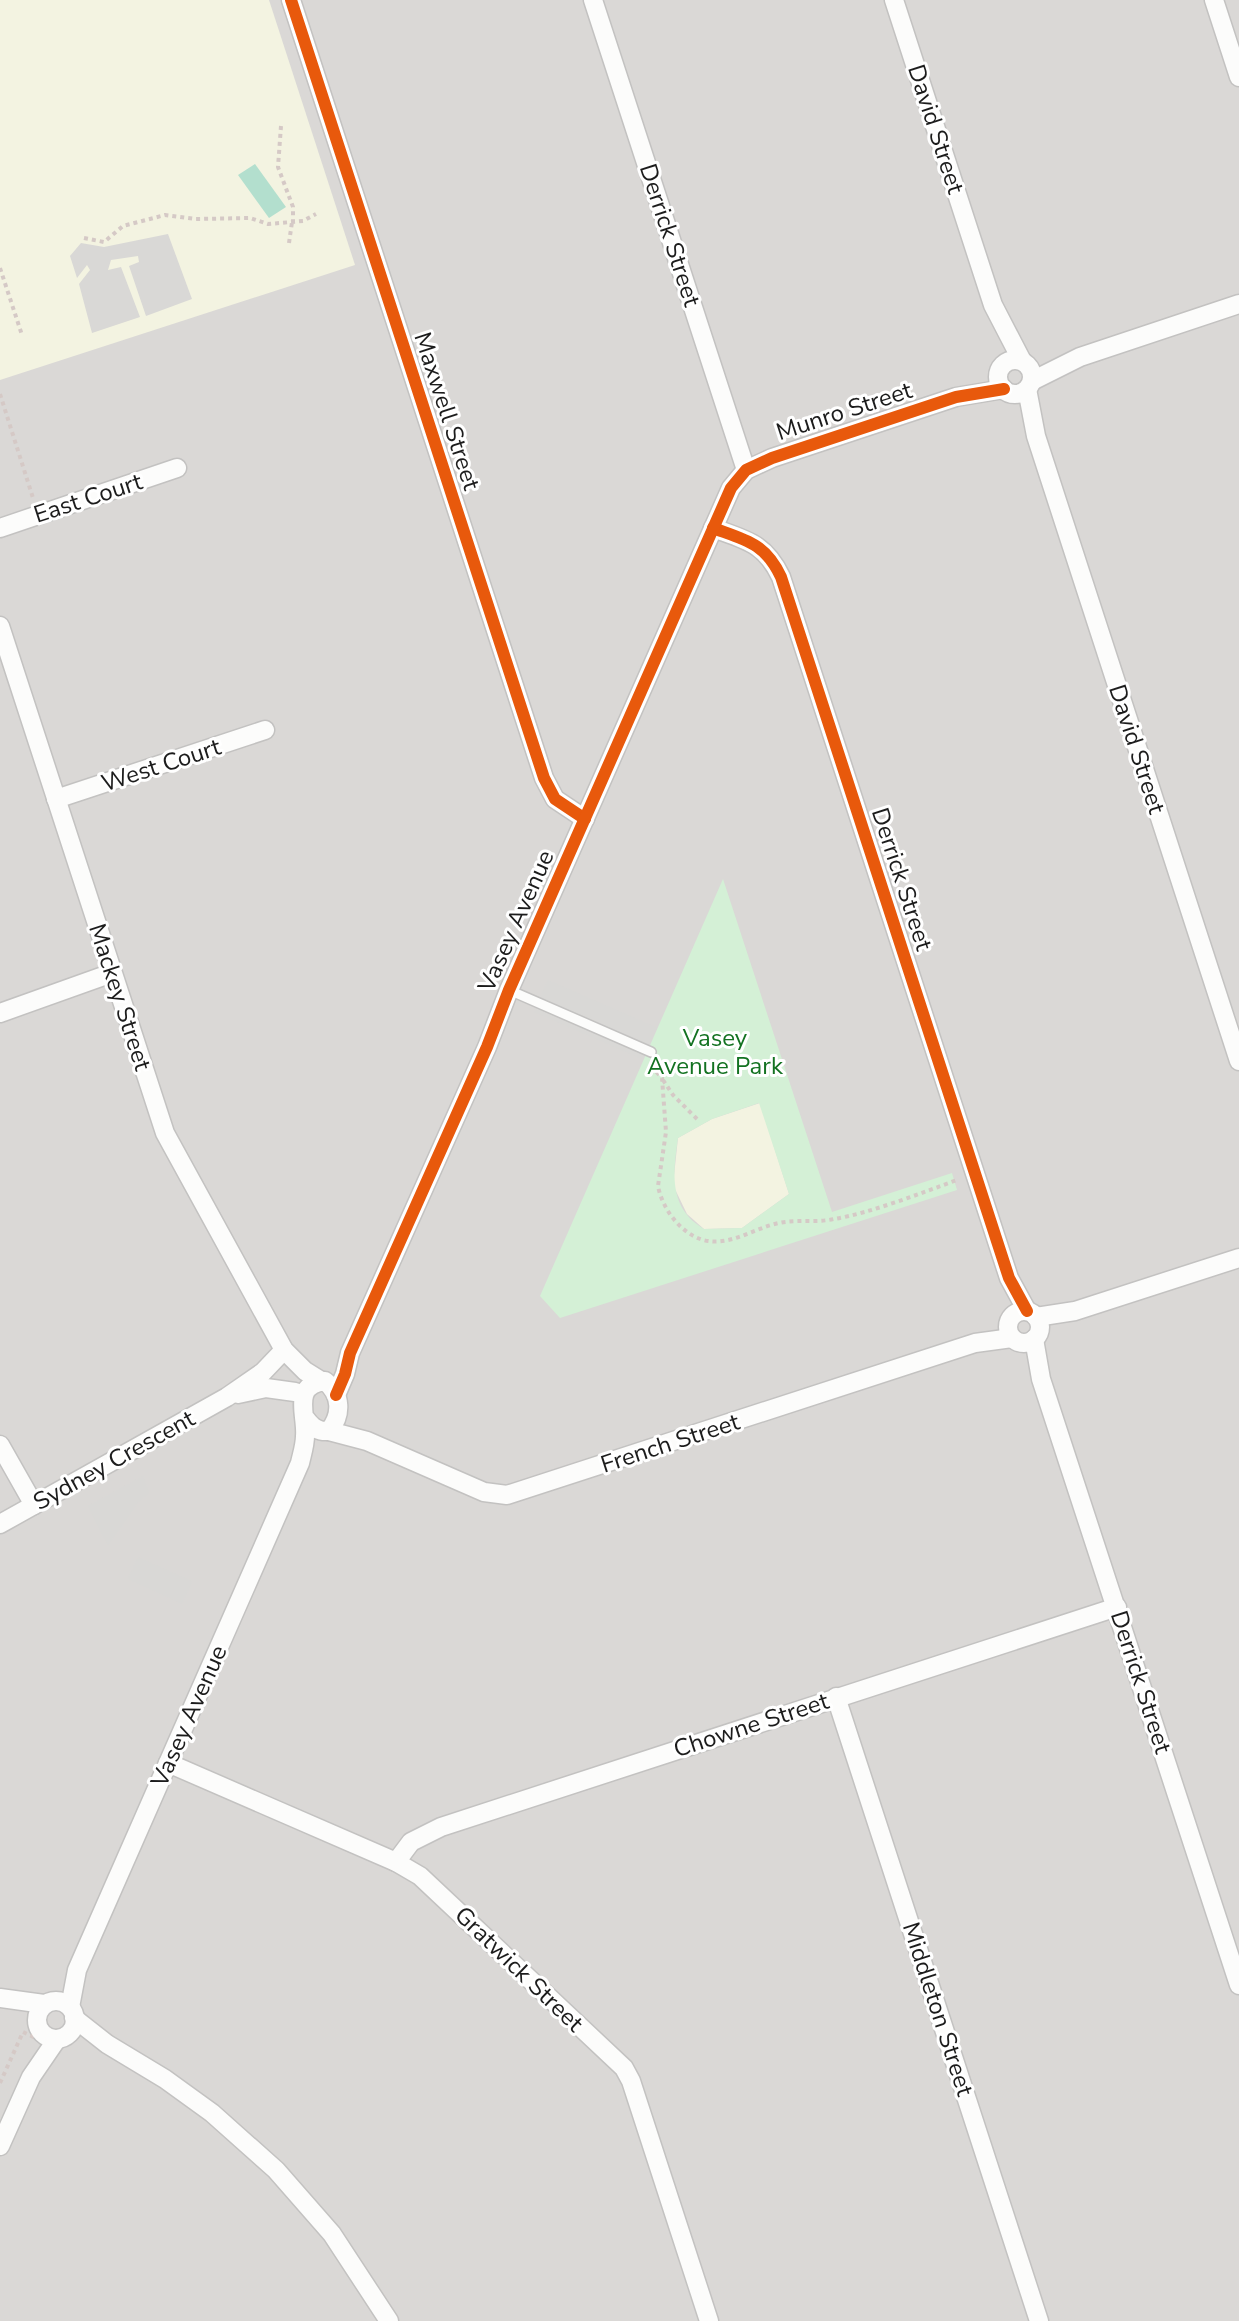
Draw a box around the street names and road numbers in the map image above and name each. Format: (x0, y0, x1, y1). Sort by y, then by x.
street label: David Street (900, 60, 972, 198)
street label: Derrick Street (632, 160, 708, 311)
street label: Maxwell Street (406, 328, 488, 495)
street label: Munro Street (772, 374, 917, 448)
street label: East Court (30, 465, 147, 531)
street label: David Street (1101, 680, 1173, 818)
street label: West Court (97, 731, 225, 799)
street label: Derrick Street (864, 804, 940, 955)
street label: Vasey Avenue (470, 845, 562, 998)
street label: Mackey Street (81, 919, 159, 1075)
street label: Sydney Crescent (27, 1402, 201, 1518)
street label: French Street (597, 1405, 744, 1480)
street label: Derrick Street (1103, 1607, 1179, 1758)
street label: Vasey Avenue (143, 1640, 235, 1793)
street label: Chowne Street (669, 1685, 833, 1765)
street label: Gratwick Street (448, 1899, 591, 2039)
street label: Middleton Street (895, 1918, 981, 2100)

